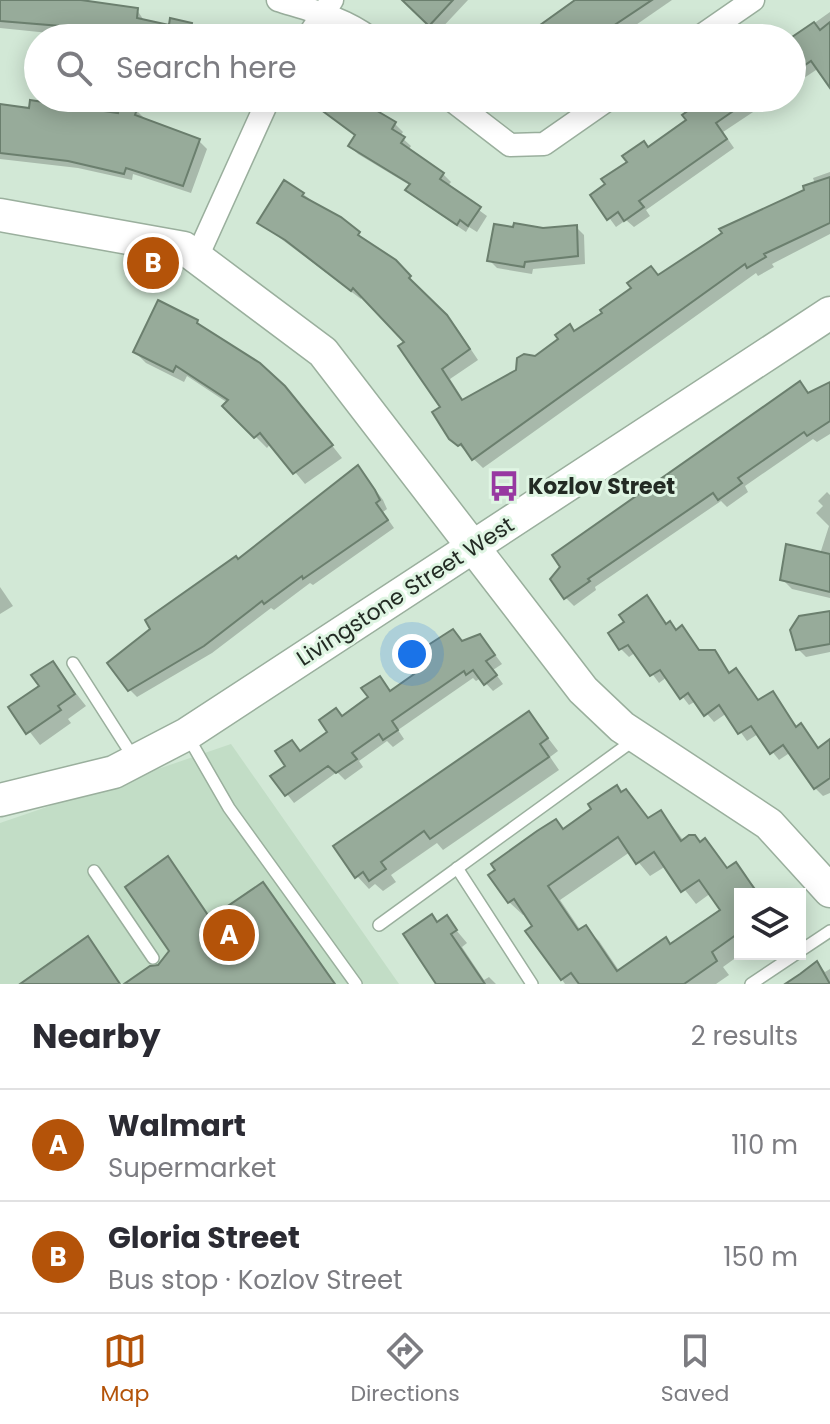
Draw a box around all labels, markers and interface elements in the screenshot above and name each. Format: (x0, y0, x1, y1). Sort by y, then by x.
search box (24, 24, 806, 112)
icon: search (52, 46, 96, 90)
text: Search here (116, 46, 297, 89)
pin: B (127, 233, 179, 293)
bus stop icon: Kozlov Street (487, 469, 521, 503)
place label: Kozlov Street (528, 471, 675, 502)
street label: Livingstone Street West (290, 509, 520, 674)
your location (392, 634, 432, 674)
map controls (734, 888, 806, 960)
button: layers (734, 888, 806, 960)
pin: A (203, 905, 255, 965)
text: Nearby (32, 1012, 161, 1060)
text: 2 results (691, 1018, 798, 1054)
text: Walmart (108, 1104, 246, 1147)
text: A (48, 1127, 68, 1163)
text: 110 m (731, 1127, 798, 1163)
text: Supermarket (108, 1150, 276, 1186)
text: Gloria Street (108, 1216, 300, 1259)
text: B (49, 1239, 67, 1275)
text: 150 m (723, 1239, 798, 1275)
text: Bus stop · Kozlov Street (108, 1262, 402, 1298)
tab: Map (101, 1329, 149, 1410)
tab: Directions (350, 1329, 460, 1410)
tab: Saved (661, 1329, 729, 1410)

